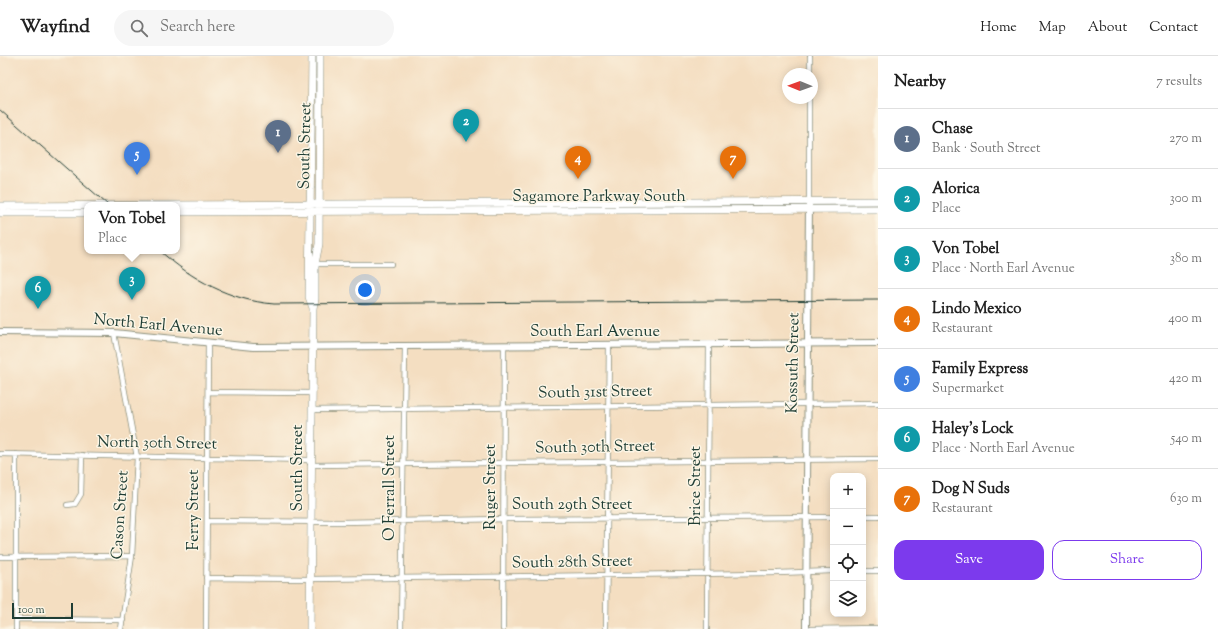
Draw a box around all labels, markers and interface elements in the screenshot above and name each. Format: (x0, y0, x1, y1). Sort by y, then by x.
search box (114, 10, 394, 46)
text: Wayfind (20, 14, 90, 41)
icon: search (128, 17, 150, 39)
text: Search here (160, 17, 235, 38)
text: Home (980, 18, 1017, 38)
text: Map (1039, 18, 1066, 38)
text: About (1088, 18, 1127, 38)
text: Contact (1149, 18, 1198, 38)
north arrow (782, 68, 818, 104)
text: Nearby (894, 70, 946, 94)
text: 7 results (1156, 73, 1202, 91)
street label: South Street (294, 102, 318, 190)
pin: 2 (453, 109, 479, 142)
text: Chase (932, 119, 973, 140)
pin: 1 (265, 120, 291, 153)
text: 1 (905, 130, 909, 148)
text: 270 m (1169, 130, 1202, 148)
text: Bank · South Street (932, 140, 1041, 158)
pin: 5 (124, 142, 150, 175)
pin: 4 (565, 146, 591, 179)
pin: 7 (720, 146, 746, 179)
text: Alorica (932, 179, 980, 200)
street label: Sagamore Parkway South (512, 186, 686, 209)
text: 2 (904, 190, 910, 208)
text: 300 m (1170, 190, 1202, 208)
text: Place (932, 200, 961, 218)
popup (84, 202, 180, 254)
text: Von Tobel (98, 209, 166, 230)
text: Place (98, 230, 127, 248)
text: Von Tobel (932, 239, 1000, 260)
text: 3 (904, 250, 910, 268)
text: 380 m (1170, 250, 1202, 268)
text: Place · North Earl Avenue (932, 260, 1075, 278)
pin: 3 (119, 267, 145, 300)
pin: 6 (25, 276, 51, 309)
your location (355, 280, 375, 300)
text: Lindo Mexico (932, 299, 1022, 320)
street label: North Earl Avenue (92, 309, 224, 343)
text: 4 (904, 310, 910, 328)
text: 400 m (1168, 310, 1202, 328)
street label: Kossuth Street (782, 312, 806, 414)
text: Restaurant (932, 320, 993, 338)
street label: South Earl Avenue (530, 321, 660, 344)
text: Family Express (932, 359, 1028, 380)
text: 5 (905, 370, 909, 388)
text: 420 m (1169, 370, 1202, 388)
street label: South 31st Street (538, 380, 653, 405)
text: Supermarket (932, 380, 1004, 398)
text: Haley's Lock (932, 419, 1014, 440)
street label: South Street (287, 424, 310, 512)
text: 6 (904, 430, 910, 448)
text: 540 m (1171, 430, 1202, 448)
street label: North 30th Street (97, 431, 218, 457)
street label: O Ferrall Street (379, 434, 402, 541)
street label: South 30th Street (535, 435, 656, 461)
text: Place · North Earl Avenue (932, 440, 1075, 458)
street label: Ruger Street (480, 443, 503, 530)
street label: Brice Street (685, 445, 708, 526)
street label: Cason Street (106, 469, 136, 560)
street label: Ferry Street (183, 469, 206, 550)
map controls (830, 473, 866, 617)
button: + (830, 473, 866, 509)
text: Dog N Suds (932, 479, 1010, 500)
text: 7 (904, 490, 910, 508)
text: 630 m (1170, 490, 1202, 508)
street label: South 29th Street (512, 494, 633, 517)
text: Restaurant (932, 500, 993, 518)
button: − (830, 509, 866, 545)
button: Save (894, 540, 1044, 580)
button: Share (1052, 540, 1202, 580)
button: locate (830, 545, 866, 581)
street label: South 28th Street (511, 550, 633, 576)
button: layers (830, 581, 866, 617)
scale bar (12, 601, 73, 620)
text: 100 m (18, 602, 45, 618)

